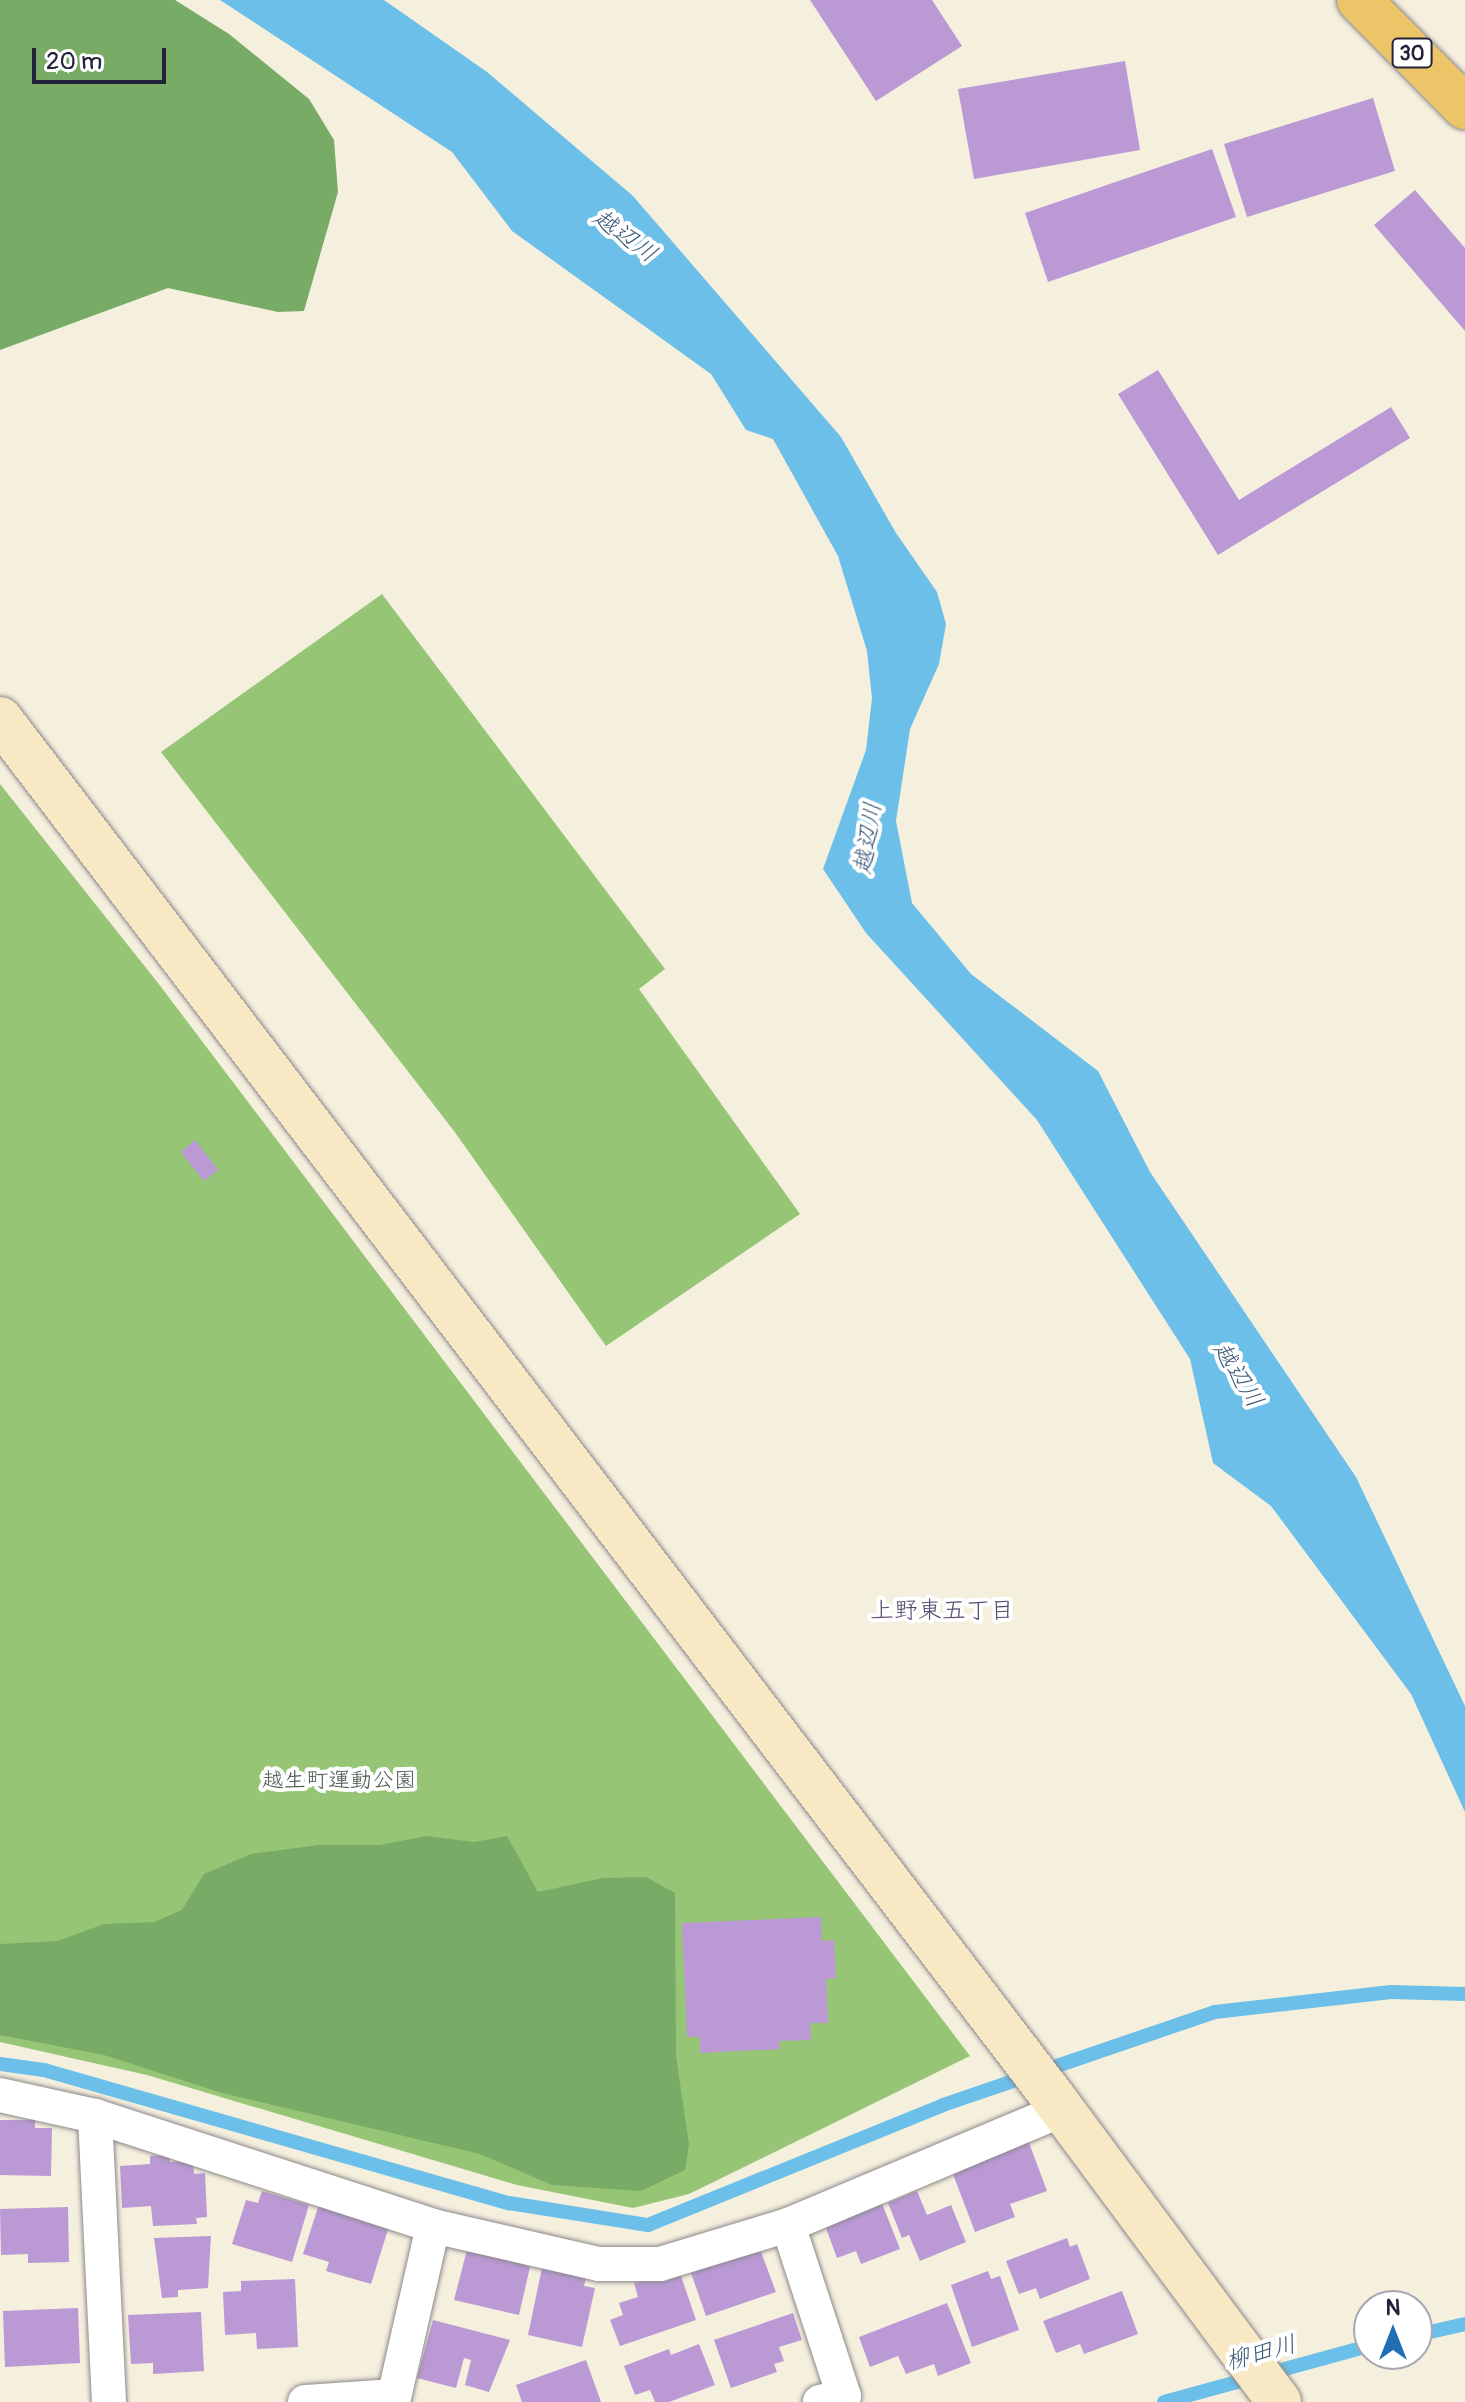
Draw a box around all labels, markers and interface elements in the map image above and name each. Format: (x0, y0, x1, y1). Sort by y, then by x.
scale bar (36, 32, 170, 82)
road number: 30 (1390, 37, 1434, 69)
text: 20 m (46, 47, 102, 76)
water label: 越辺川 (587, 203, 663, 269)
water label: 越辺川 (848, 800, 888, 876)
water label: 越辺川 (1207, 1337, 1269, 1413)
district label: 上野東五丁目 (870, 1597, 1014, 1625)
park label: 越生町運動公園 (262, 1768, 416, 1794)
north arrow (1353, 2290, 1433, 2370)
text: N (1386, 2294, 1400, 2322)
water label: 柳田川 (1222, 2330, 1300, 2376)

